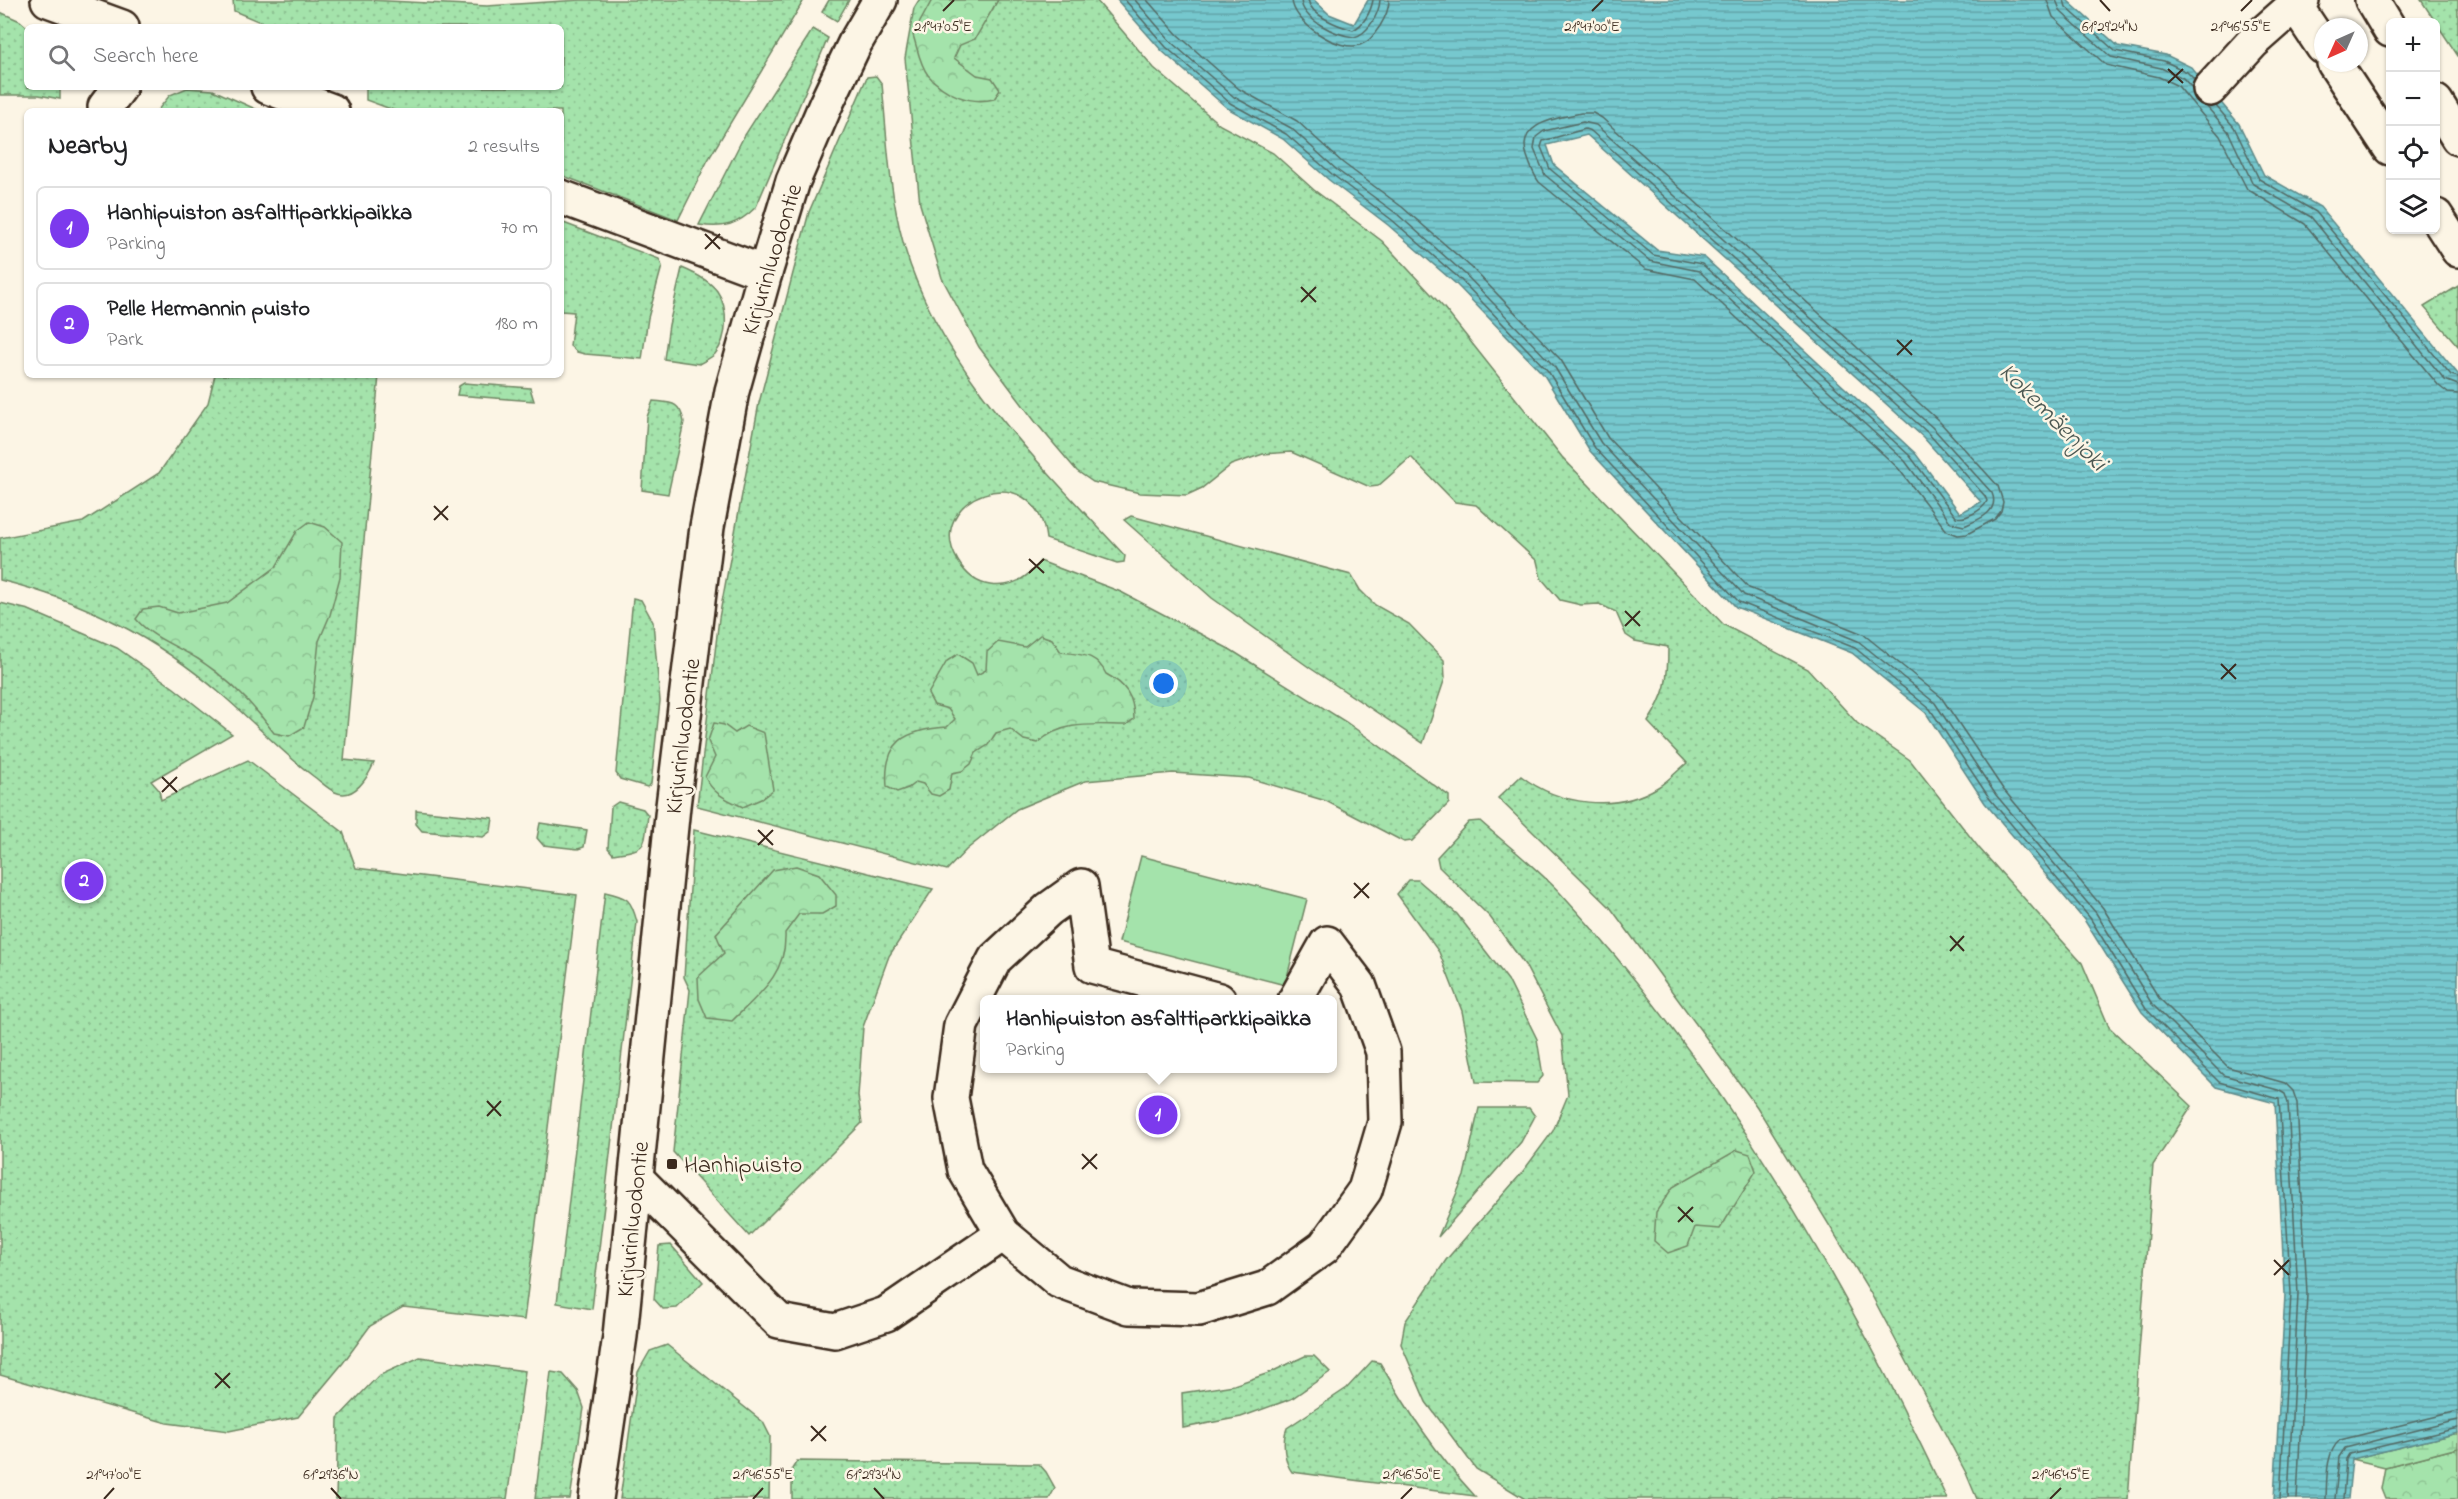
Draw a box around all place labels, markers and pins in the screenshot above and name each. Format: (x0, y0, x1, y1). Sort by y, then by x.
pin: 2 (64, 858, 104, 904)
pin: 1 (1138, 1092, 1178, 1138)
place label: Hanhipuisto (684, 1149, 802, 1184)
marker: Hanhipuisto (665, 1157, 679, 1171)

